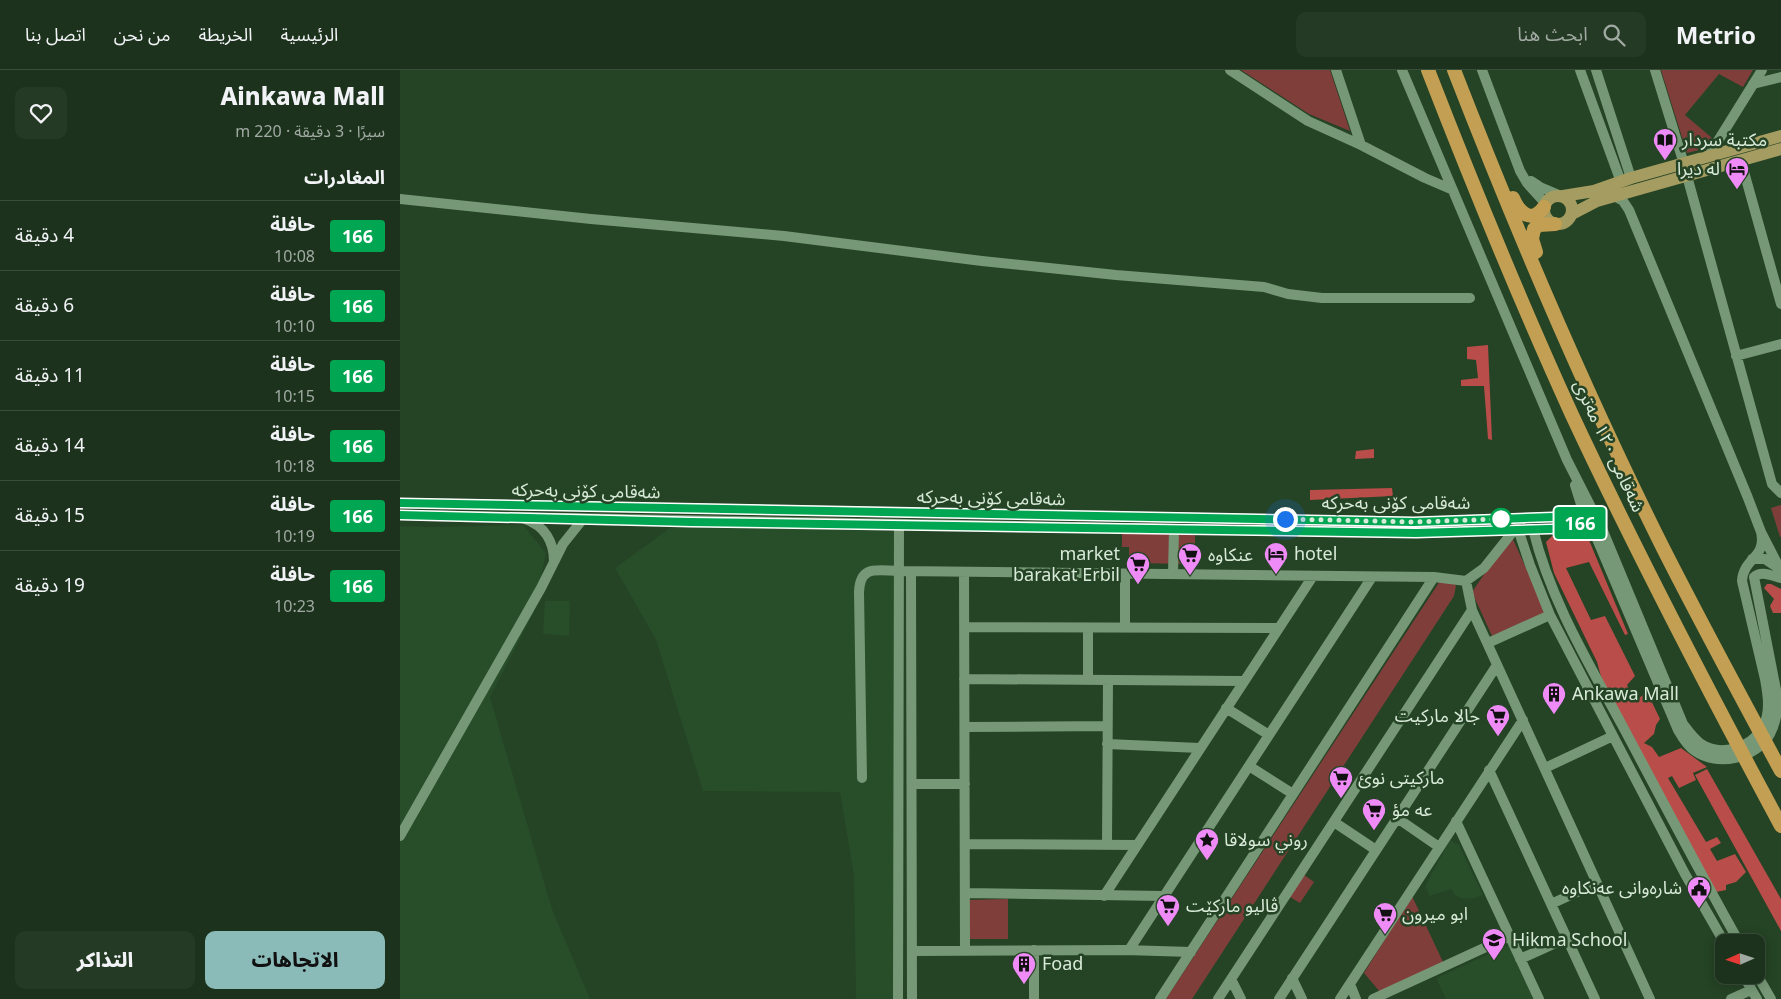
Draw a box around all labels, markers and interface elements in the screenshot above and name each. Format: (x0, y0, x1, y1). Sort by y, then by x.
search box (1296, 12, 1646, 57)
text: Metrio (1676, 18, 1756, 51)
text: ابحث هنا (1517, 21, 1588, 47)
icon: search (1600, 21, 1628, 49)
text: اتصل بنا (25, 22, 86, 46)
text: من نحن (114, 22, 171, 46)
text: الخريطة (199, 22, 252, 46)
text: الرئيسية (280, 22, 338, 46)
text: Ainkawa Mall (220, 79, 385, 112)
button: heart (15, 87, 67, 139)
text: سيرًا · 3 دقيقة · 220 m (235, 120, 385, 142)
library icon: مكتبة سردار (1652, 127, 1678, 161)
place label: مكتبة سردار (1681, 127, 1767, 151)
place label: له ديرا (1677, 156, 1720, 180)
hotel icon: له ديرا (1724, 156, 1750, 190)
text: المغادرات (304, 164, 385, 190)
text: حافلة (270, 211, 315, 237)
text: 4 دقيقة (15, 222, 74, 248)
text: 166 (342, 224, 373, 248)
text: 10:08 (274, 245, 315, 267)
text: حافلة (270, 281, 315, 307)
text: 6 دقيقة (15, 292, 74, 318)
text: 166 (342, 294, 373, 318)
text: 10:10 (274, 315, 315, 337)
text: حافلة (270, 351, 315, 377)
text: 11 دقيقة (15, 362, 85, 388)
text: 166 (342, 364, 373, 388)
street label: شەقامی ١٢٠ مەتری (1569, 375, 1651, 516)
text: 10:15 (274, 385, 315, 407)
text: حافلة (270, 421, 315, 447)
text: 14 دقيقة (15, 432, 85, 458)
text: 166 (342, 434, 373, 458)
text: 10:18 (274, 455, 315, 477)
street label: شەقامی کۆنی بەحرکە (511, 477, 661, 503)
street label: شەقامی کۆنی بەحرکە (916, 484, 1066, 510)
street label: شەقامی کۆنی بەحرکە (1322, 490, 1470, 514)
text: حافلة (270, 491, 315, 517)
text: 15 دقيقة (15, 502, 85, 528)
text: 166 (342, 504, 373, 528)
your location (1273, 507, 1298, 532)
line badge: 166 (1551, 507, 1609, 539)
unlabelled marker (1490, 508, 1512, 530)
text: 166 (1565, 511, 1595, 535)
text: 10:19 (274, 525, 315, 547)
place label: market barakat Erbil (1013, 541, 1121, 586)
hotel icon: hotel (1263, 541, 1289, 575)
place label: hotel (1294, 541, 1337, 565)
supermarket icon: عنكاوه (1177, 542, 1203, 576)
place label: عنكاوه (1208, 542, 1253, 566)
supermarket icon: market barakat Erbil (1125, 551, 1151, 585)
text: حافلة (270, 561, 315, 587)
text: 19 دقيقة (15, 572, 85, 598)
text: 166 (342, 574, 373, 598)
text: 10:23 (274, 595, 315, 617)
building icon: Ankawa Mall (1541, 681, 1567, 715)
place label: Ankawa Mall (1572, 681, 1679, 705)
place label: جالا ماركيت (1395, 703, 1480, 727)
supermarket icon: جالا ماركيت (1485, 703, 1511, 737)
supermarket icon: مارکیتی نوئ (1328, 765, 1354, 799)
place label: مارکیتی نوئ (1358, 765, 1444, 789)
supermarket icon: عه مؤ (1361, 797, 1387, 831)
place label: عه مؤ (1392, 797, 1432, 821)
place icon: روني سولاقا (1194, 827, 1220, 861)
place label: روني سولاقا (1224, 827, 1308, 853)
place label: شارەوانی عەنکاوە (1562, 875, 1682, 899)
public building icon: شارەوانی عەنکاوە (1686, 875, 1712, 909)
supermarket icon: ڤالیو مارکێت (1155, 893, 1181, 927)
place label: ڤالیو مارکێت (1186, 893, 1278, 917)
supermarket icon: ابو ميرون (1372, 901, 1398, 935)
place label: ابو ميرون (1402, 901, 1468, 925)
school or university icon: Hikma School (1481, 927, 1507, 961)
place label: Hikma School (1512, 927, 1627, 951)
button: التذاكر (15, 931, 195, 989)
button: الاتجاهات (205, 931, 385, 989)
north arrow (1715, 934, 1765, 984)
map controls (1715, 934, 1765, 984)
building icon: Foad (1011, 951, 1037, 985)
place label: Foad (1042, 951, 1083, 975)

